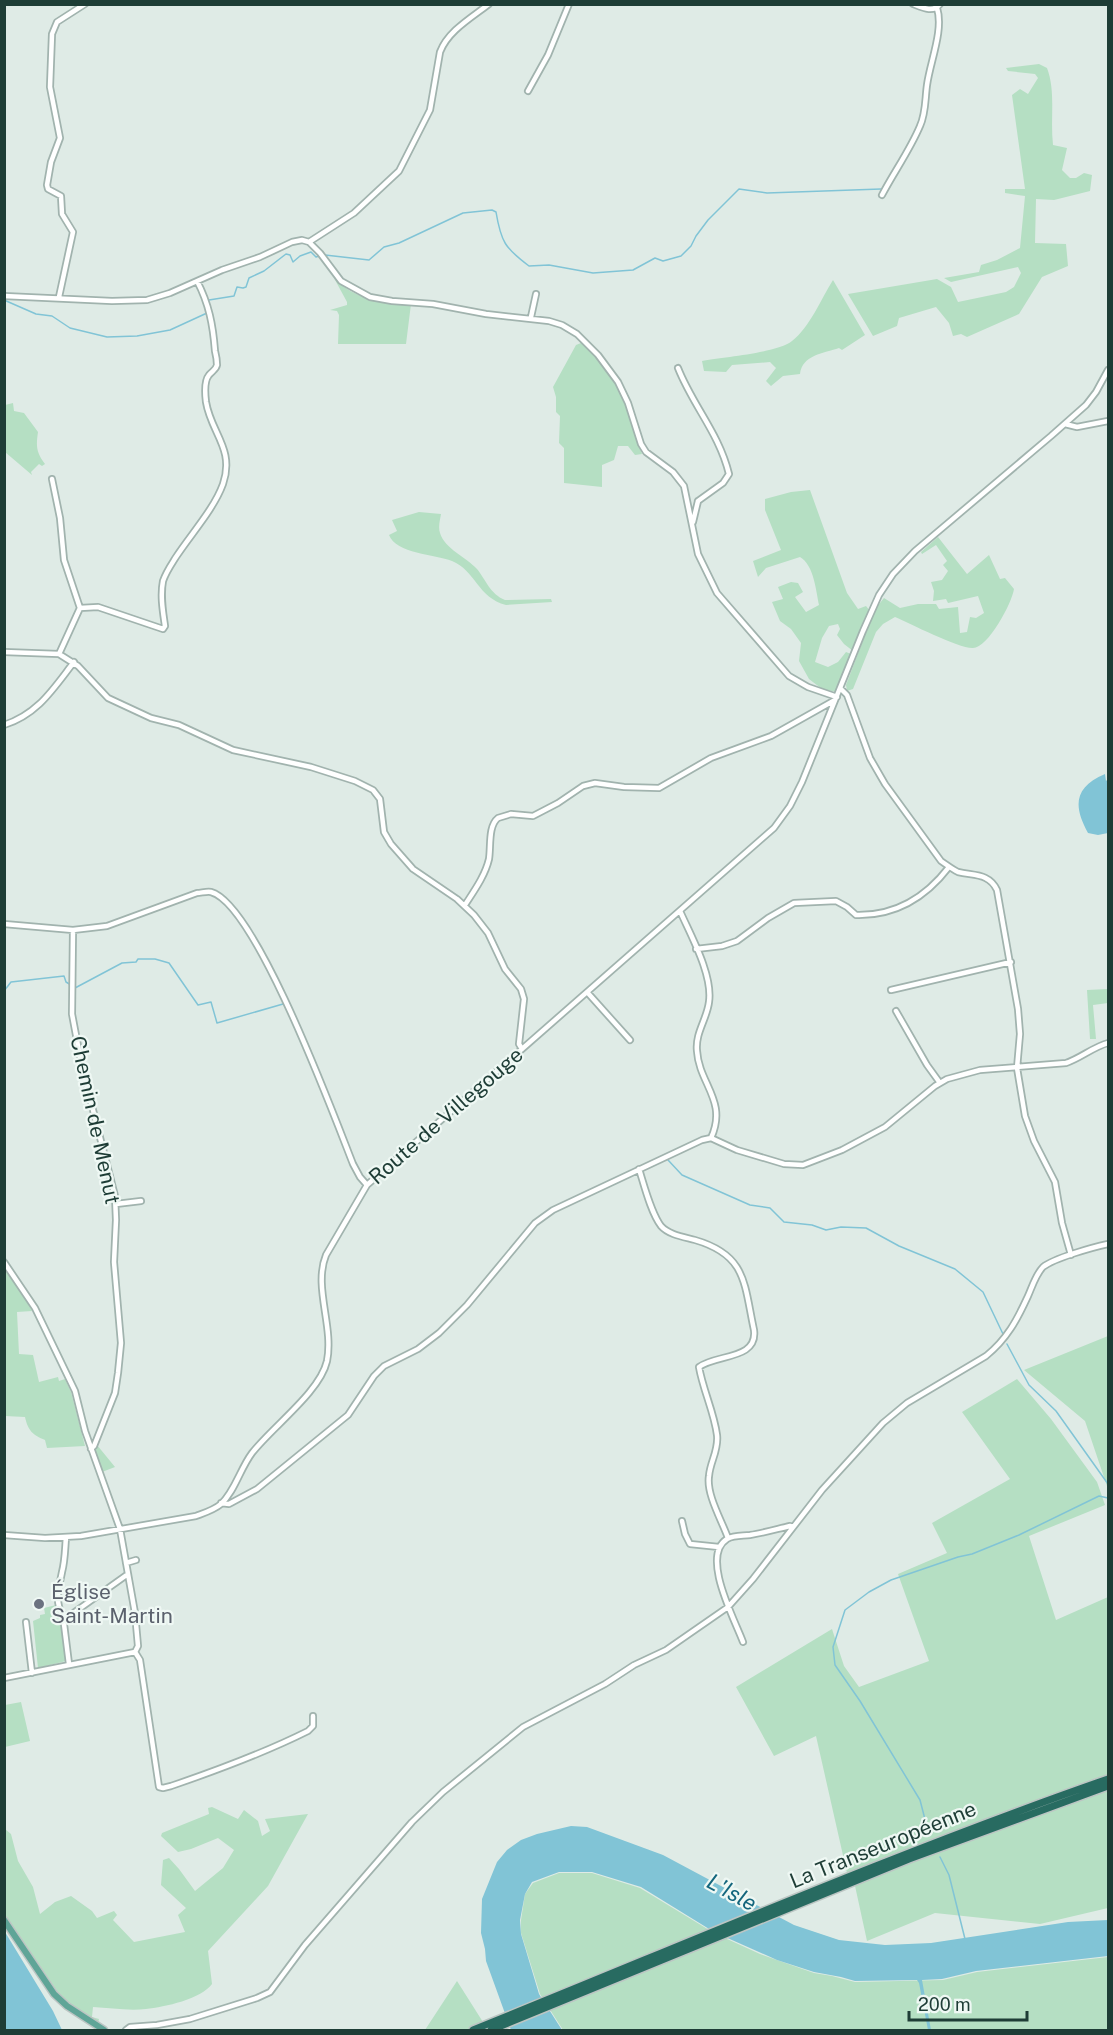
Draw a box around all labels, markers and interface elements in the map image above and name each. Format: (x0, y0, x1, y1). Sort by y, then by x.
street label: Chemin de Menut (65, 1034, 126, 1206)
street label: Route de Villegouge (364, 1042, 528, 1189)
place label: Église Saint-Martin (51, 1579, 173, 1628)
marker: Église Saint-Martin (32, 1597, 46, 1611)
street label: La Transeuropéenne (786, 1796, 980, 1893)
water label: L'Isle (703, 1868, 761, 1916)
scale bar (909, 1984, 1028, 2022)
text: 200 m (918, 1994, 971, 2015)

